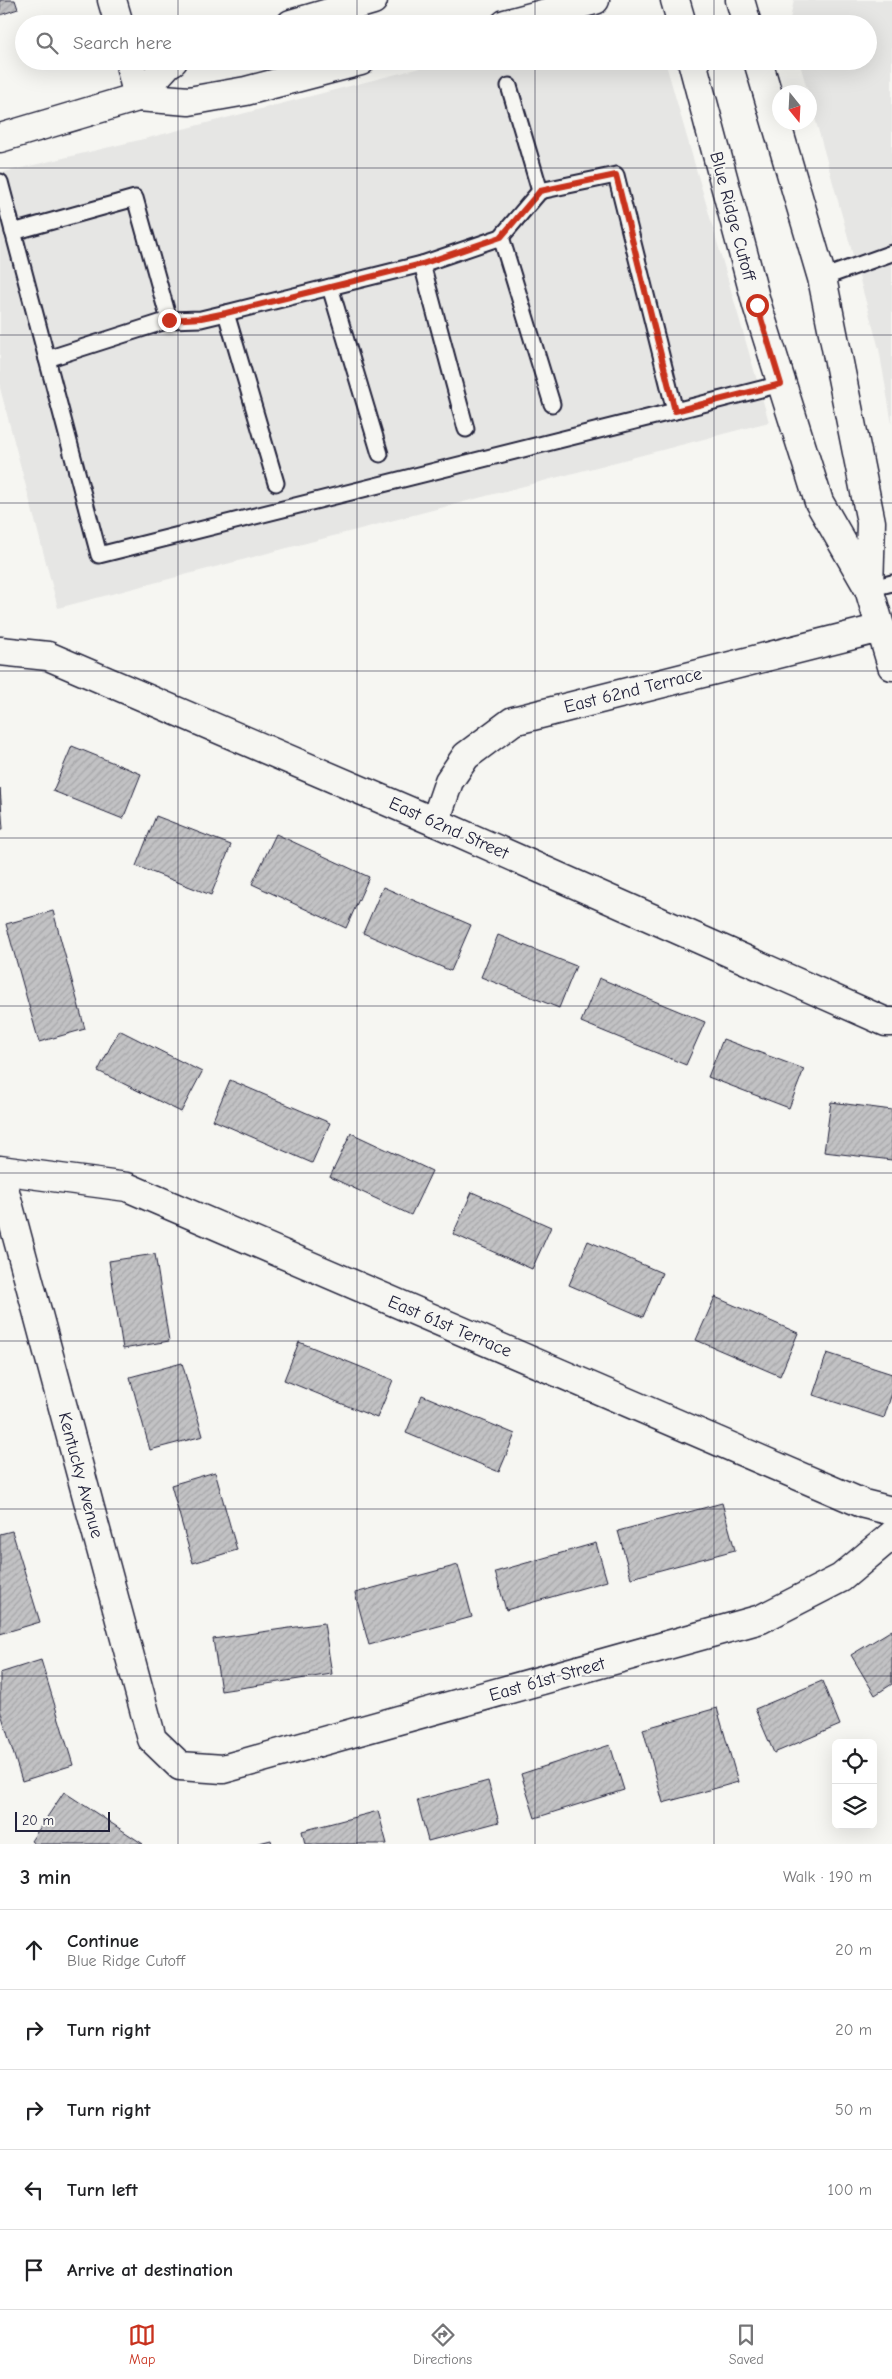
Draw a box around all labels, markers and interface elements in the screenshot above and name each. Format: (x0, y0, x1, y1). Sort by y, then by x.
search box (15, 15, 877, 70)
icon: search (33, 29, 61, 57)
text: Search here (73, 32, 172, 54)
north arrow (772, 85, 817, 130)
street label: Blue Ridge Cutoff (705, 149, 760, 284)
route start (746, 294, 769, 317)
route end (158, 309, 181, 332)
street label: East 62nd Terrace (562, 663, 704, 718)
street label: East 62nd Street (386, 793, 513, 865)
street label: East 61st Terrace (385, 1291, 515, 1362)
street label: Kentucky Avenue (54, 1410, 107, 1540)
street label: East 61st Street (487, 1653, 608, 1706)
map controls (832, 1739, 877, 1829)
button: locate (832, 1739, 877, 1784)
button: layers (832, 1784, 877, 1829)
scale bar (15, 1809, 110, 1832)
text: 20 m (22, 1812, 54, 1829)
text: 3 min (20, 1865, 71, 1889)
text: Walk · 190 m (783, 1868, 872, 1886)
text: Continue (67, 1930, 139, 1952)
icon: ahead (20, 1936, 48, 1964)
text: 20 m (835, 1941, 872, 1959)
text: Blue Ridge Cutoff (67, 1952, 185, 1970)
icon: right (20, 2016, 48, 2044)
text: Turn right (67, 2019, 151, 2041)
text: 20 m (835, 2021, 872, 2039)
icon: right (20, 2096, 48, 2124)
text: Turn right (67, 2099, 151, 2121)
text: 50 m (835, 2101, 872, 2119)
icon: left (20, 2176, 48, 2204)
text: Turn left (67, 2179, 138, 2201)
text: 100 m (828, 2181, 872, 2199)
icon: arrive (20, 2256, 48, 2284)
text: Arrive at destination (67, 2259, 233, 2281)
tab: Map (128, 2321, 156, 2368)
tab: Directions (413, 2321, 472, 2368)
tab: Saved (729, 2321, 764, 2368)

